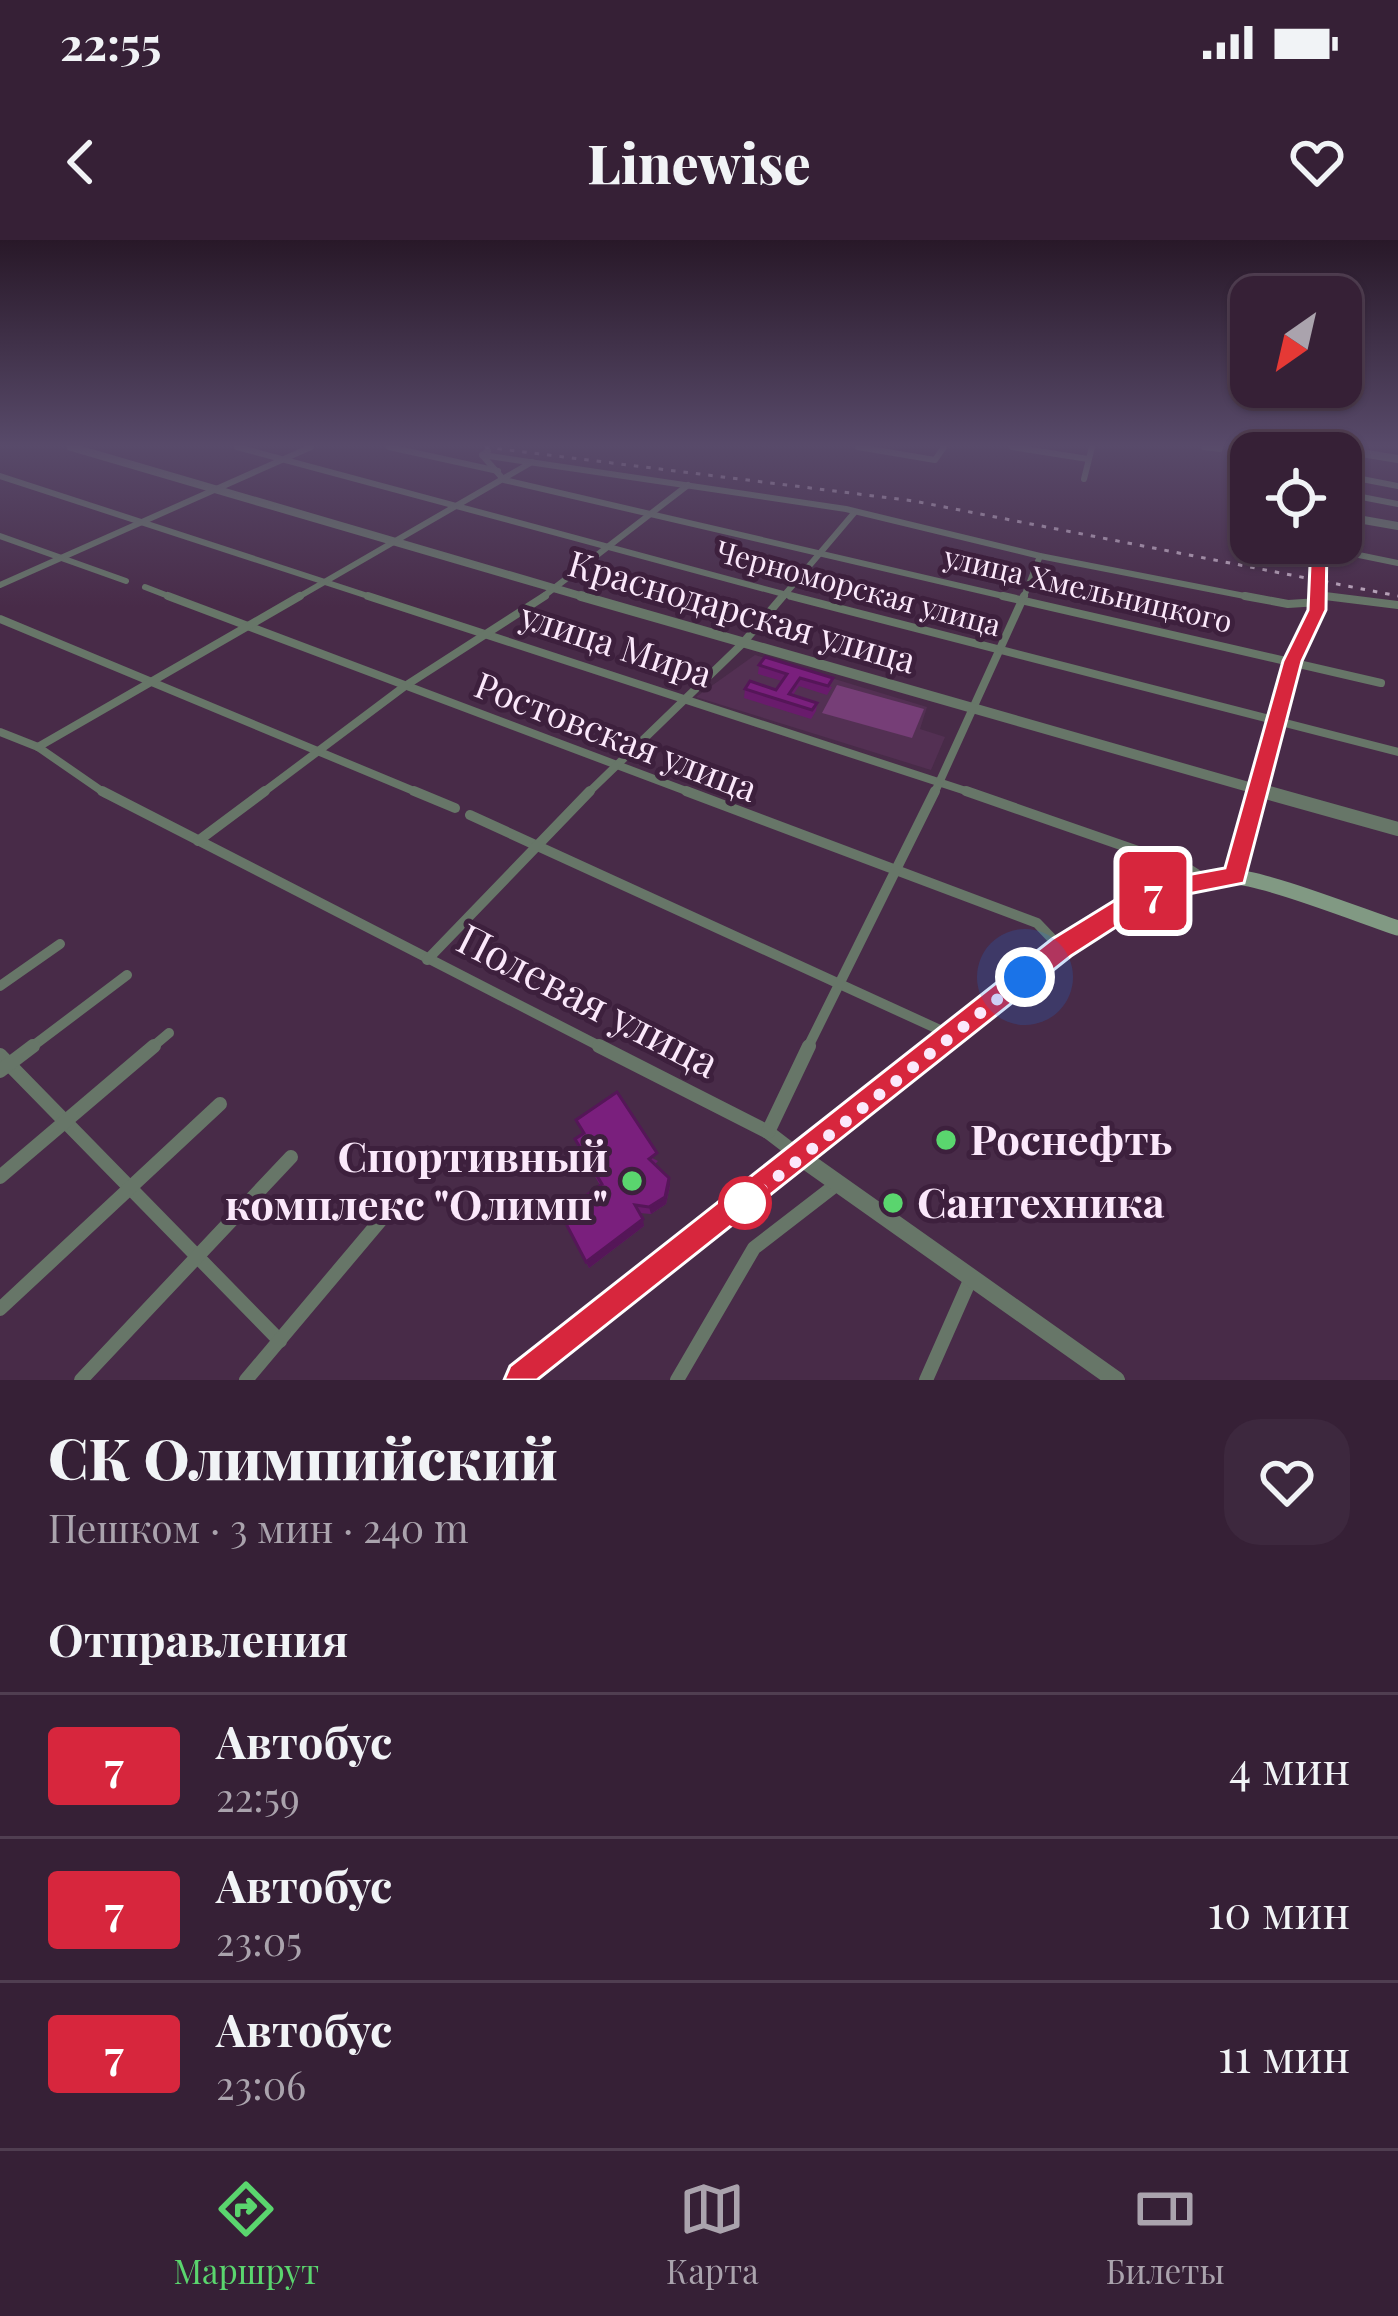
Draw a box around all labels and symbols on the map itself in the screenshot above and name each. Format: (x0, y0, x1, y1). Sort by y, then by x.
north arrow (1230, 276, 1362, 408)
street label: Черноморская улица (712, 530, 1005, 644)
street label: улица Хмельницкого (939, 535, 1237, 641)
street label: Краснодарская улица (563, 537, 922, 683)
street label: улица Мира (514, 589, 719, 697)
street label: Ростовская улица (469, 659, 765, 811)
line badge: 7 (1114, 852, 1192, 930)
street label: Полевая улица (449, 909, 729, 1089)
your location (995, 947, 1055, 1007)
place label: Роснефть (970, 1110, 1172, 1166)
place label: Спортивный комплекс "Олимп" (225, 1127, 608, 1231)
marker: Роснефть (933, 1127, 959, 1153)
marker: Спортивный комплекс "Олимп" (619, 1168, 645, 1194)
place label: Сантехника (917, 1173, 1165, 1229)
unlabelled marker (720, 1178, 770, 1228)
marker: Сантехника (880, 1190, 906, 1216)

